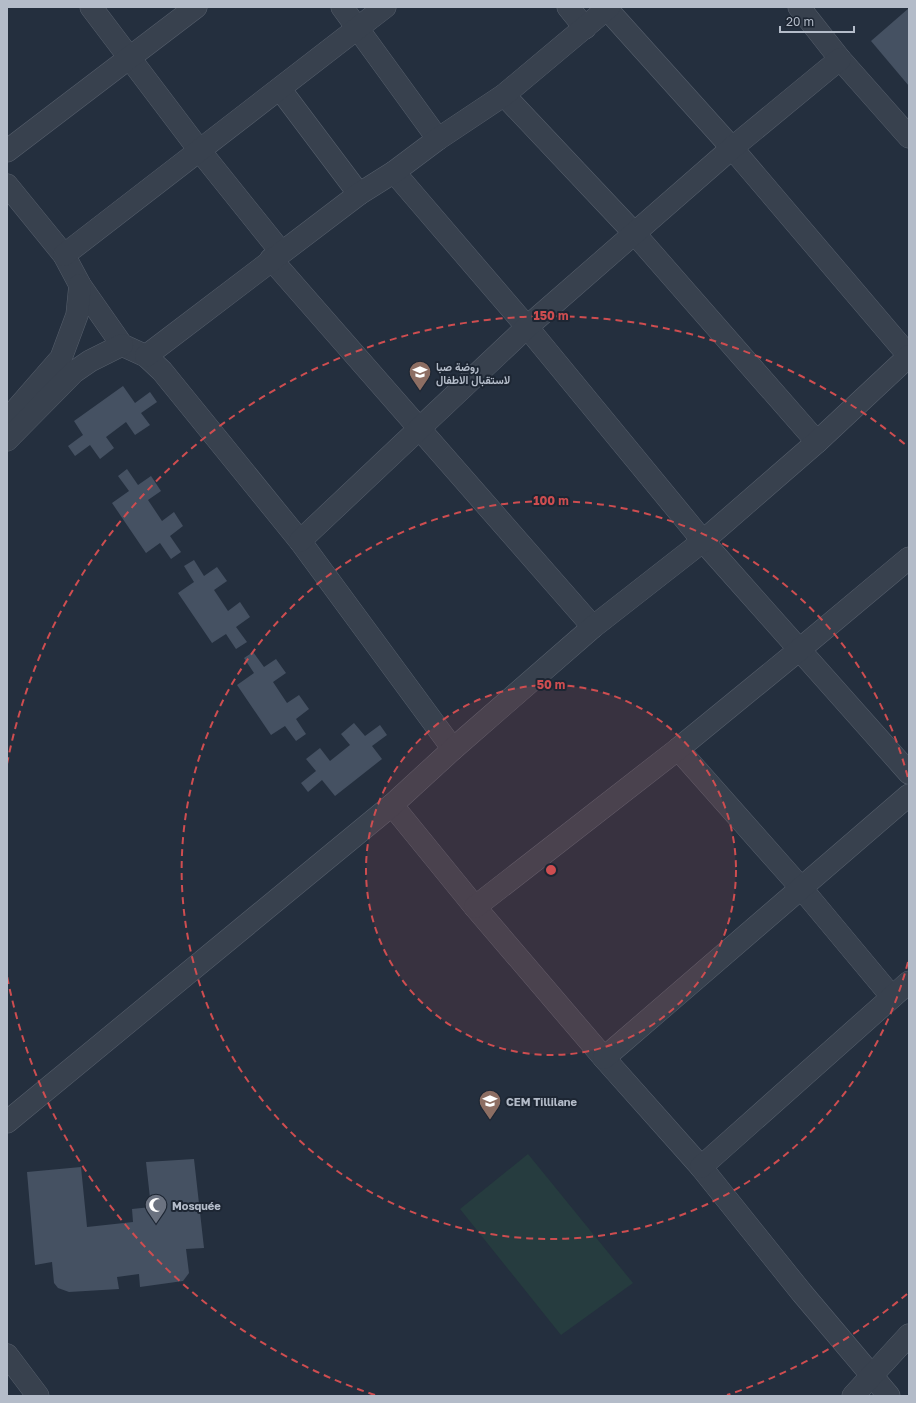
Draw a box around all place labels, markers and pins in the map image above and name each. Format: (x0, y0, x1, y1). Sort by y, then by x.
school or university icon: روضة صبا لاستقبال الاطفال (407, 359, 433, 392)
place label: روضة صبا لاستقبال الاطفال (436, 360, 510, 387)
centre of rings (544, 863, 558, 877)
school or university icon: CEM Tillilane (477, 1088, 503, 1121)
place label: CEM Tillilane (506, 1095, 577, 1108)
mosque icon: Mosquée (143, 1192, 169, 1225)
place label: Mosquée (172, 1199, 221, 1212)

